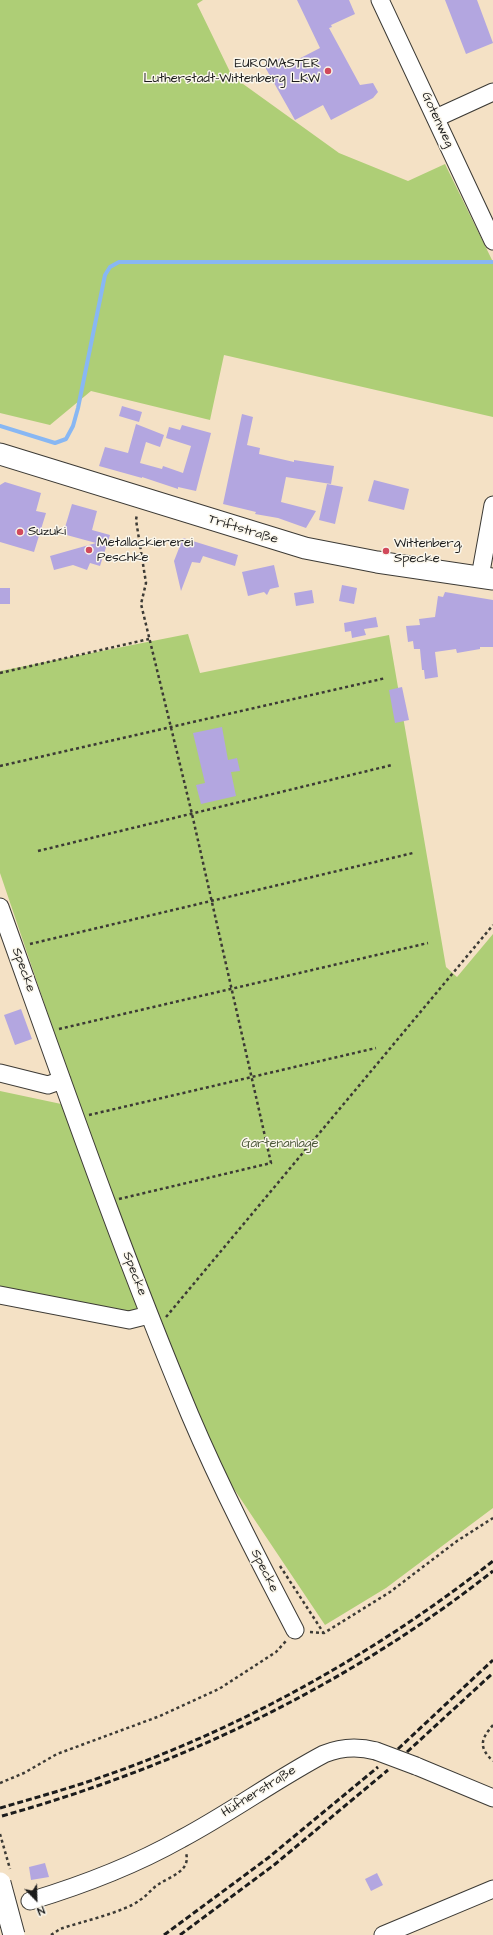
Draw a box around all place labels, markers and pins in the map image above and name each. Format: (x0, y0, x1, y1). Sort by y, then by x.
place label: EUROMASTER Lutherstadt-Wittenberg LKW (143, 56, 320, 87)
marker: EUROMASTER Lutherstadt-Wittenberg LKW (323, 66, 333, 76)
place label: Suzuki (28, 524, 66, 540)
marker: Suzuki (15, 527, 25, 537)
place label: Metallackiererei Peschke (97, 535, 193, 566)
place label: Wittenberg, Specke (394, 536, 463, 567)
marker: Metallackiererei Peschke (84, 545, 94, 555)
marker: Wittenberg, Specke (381, 546, 391, 556)

